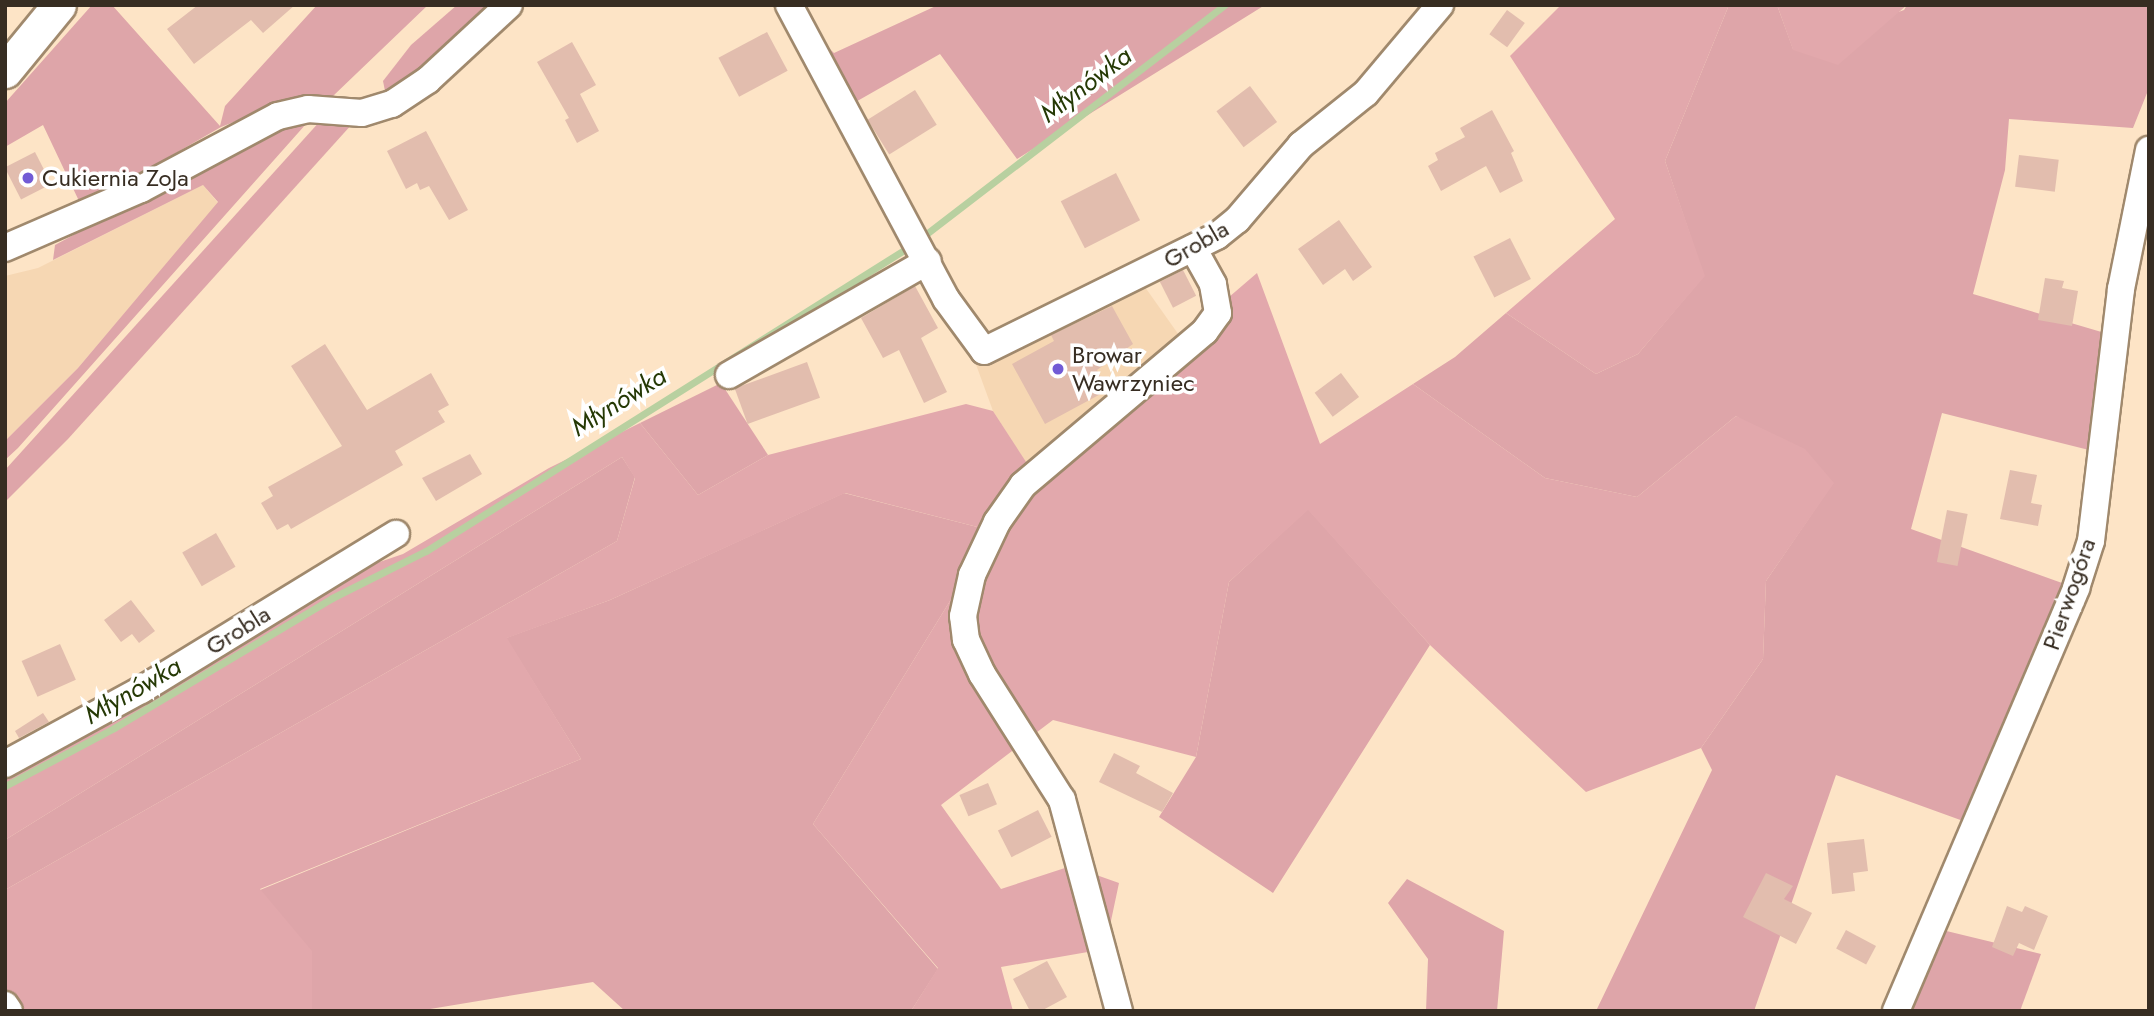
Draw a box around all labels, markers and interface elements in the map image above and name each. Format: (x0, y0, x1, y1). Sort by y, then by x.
water label: Młynówka (1034, 40, 1138, 130)
place label: Cukiernia ZoJa (42, 164, 189, 192)
marker: Cukiernia ZoJa (20, 170, 36, 186)
street label: Grobla (1158, 214, 1234, 274)
place label: Browar Wawrzyniec (1072, 341, 1195, 397)
water label: Młynówka (566, 361, 672, 443)
marker: Browar Wawrzyniec (1050, 361, 1066, 377)
street label: Pierwogóra (2036, 534, 2102, 654)
street label: Grobla (201, 599, 275, 661)
water label: Młynówka (79, 651, 187, 731)

